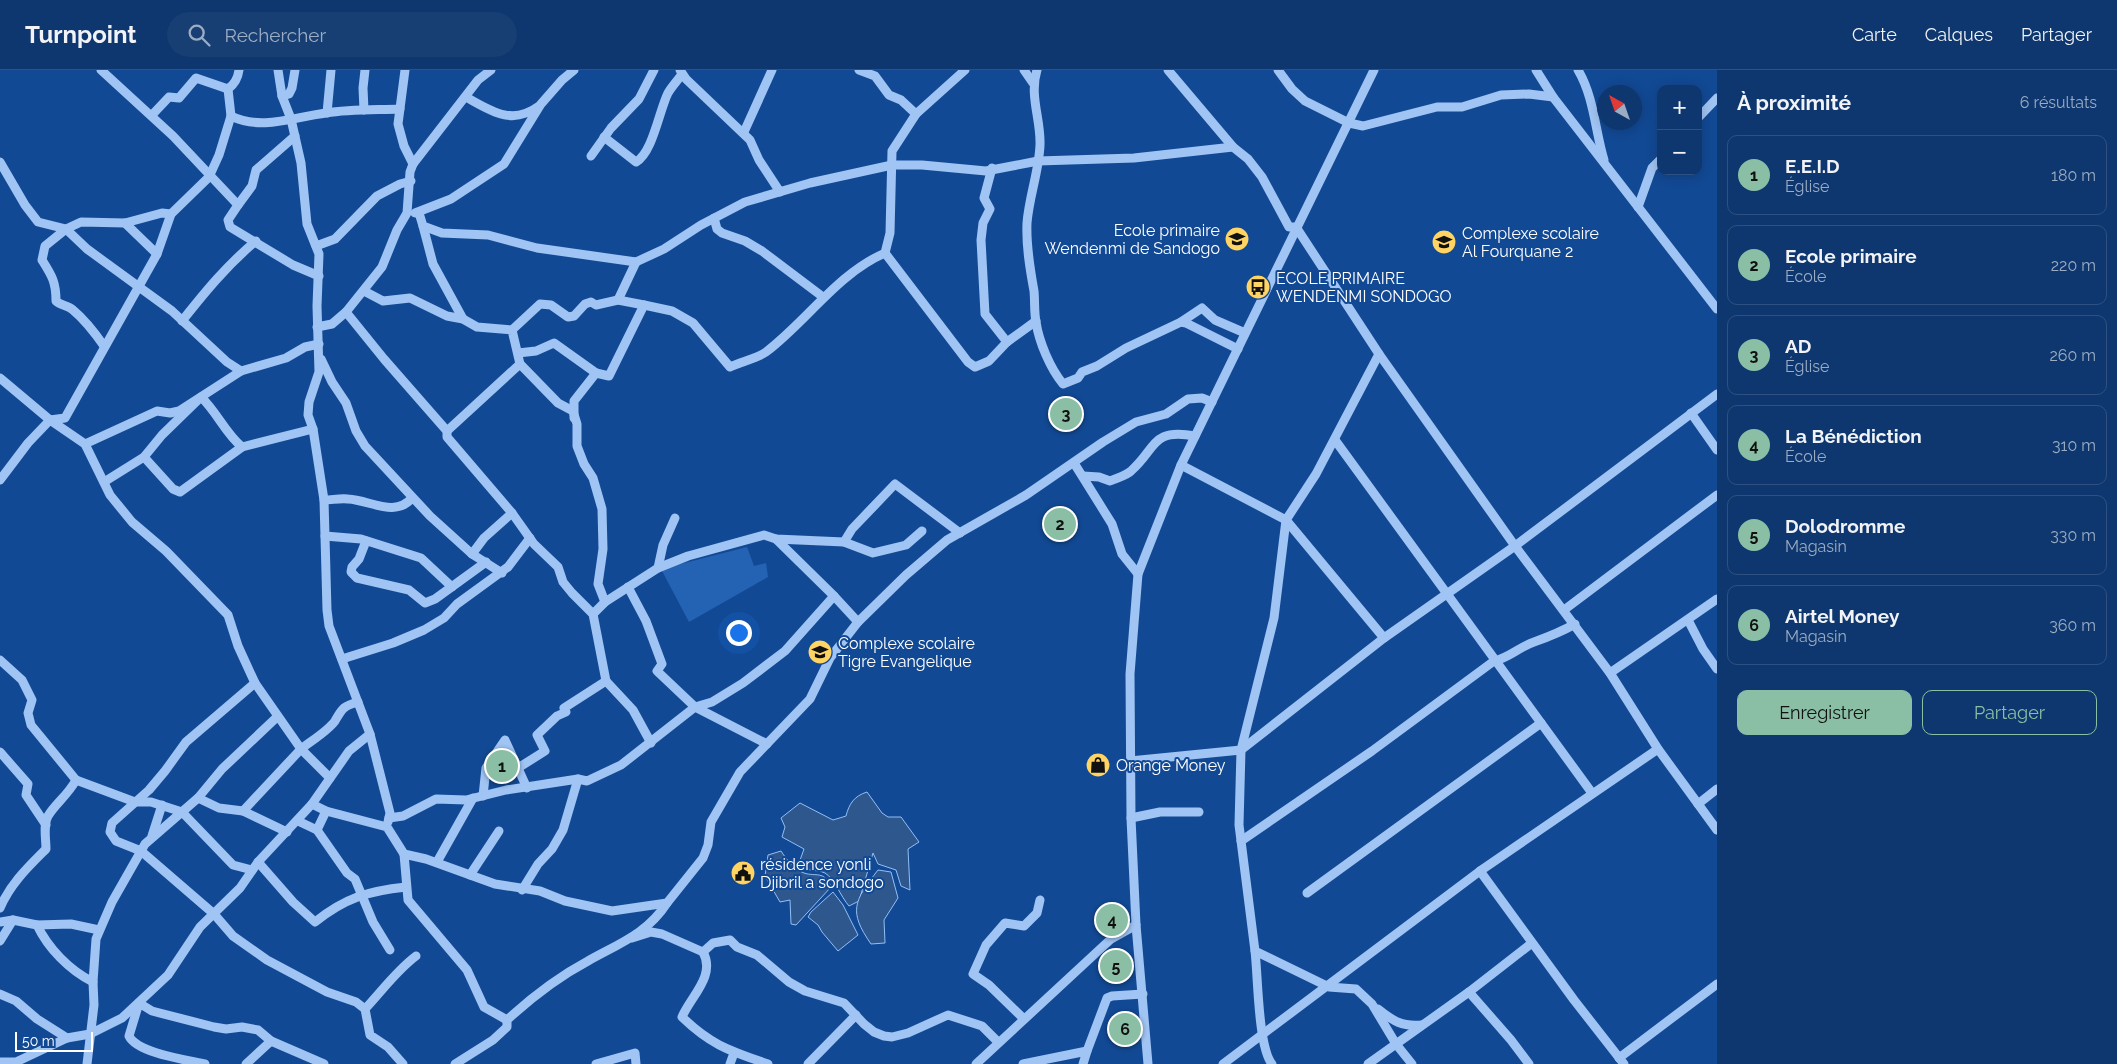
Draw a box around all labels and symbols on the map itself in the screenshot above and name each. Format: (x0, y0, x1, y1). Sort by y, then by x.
north arrow (1597, 85, 1642, 130)
place label: Ecole primaire Wendenmi de Sandogo (1045, 221, 1220, 258)
place label: Complexe scolaire Al Fourquane 2 (1462, 224, 1599, 261)
school or university icon: Ecole primaire Wendenmi de Sandogo (1224, 226, 1250, 252)
school or university icon: Complexe scolaire Al Fourquane 2 (1431, 229, 1457, 255)
place label: ECOLE PRIMAIRE WENDENMI SONDOGO (1276, 269, 1451, 306)
bus stop icon: ECOLE PRIMAIRE WENDENMI SONDOGO (1245, 274, 1271, 300)
pin: 3 (1050, 395, 1082, 433)
pin: 2 (1044, 505, 1076, 543)
your location (726, 620, 752, 646)
place label: Complexe scolaire Tigre Evangelique (838, 634, 975, 671)
school or university icon: Complexe scolaire Tigre Evangelique (807, 639, 833, 665)
pin: 1 (486, 747, 518, 785)
shop icon: Orange Money (1085, 752, 1111, 778)
place label: Orange Money (1116, 756, 1226, 775)
place label: résidence yonli Djibril a sondogo (760, 855, 884, 892)
public building icon: résidence yonli Djibril a sondogo (730, 860, 756, 886)
pin: 4 (1096, 901, 1128, 939)
pin: 5 (1100, 947, 1132, 985)
pin: 6 (1109, 1010, 1141, 1048)
scale bar (15, 1029, 92, 1052)

